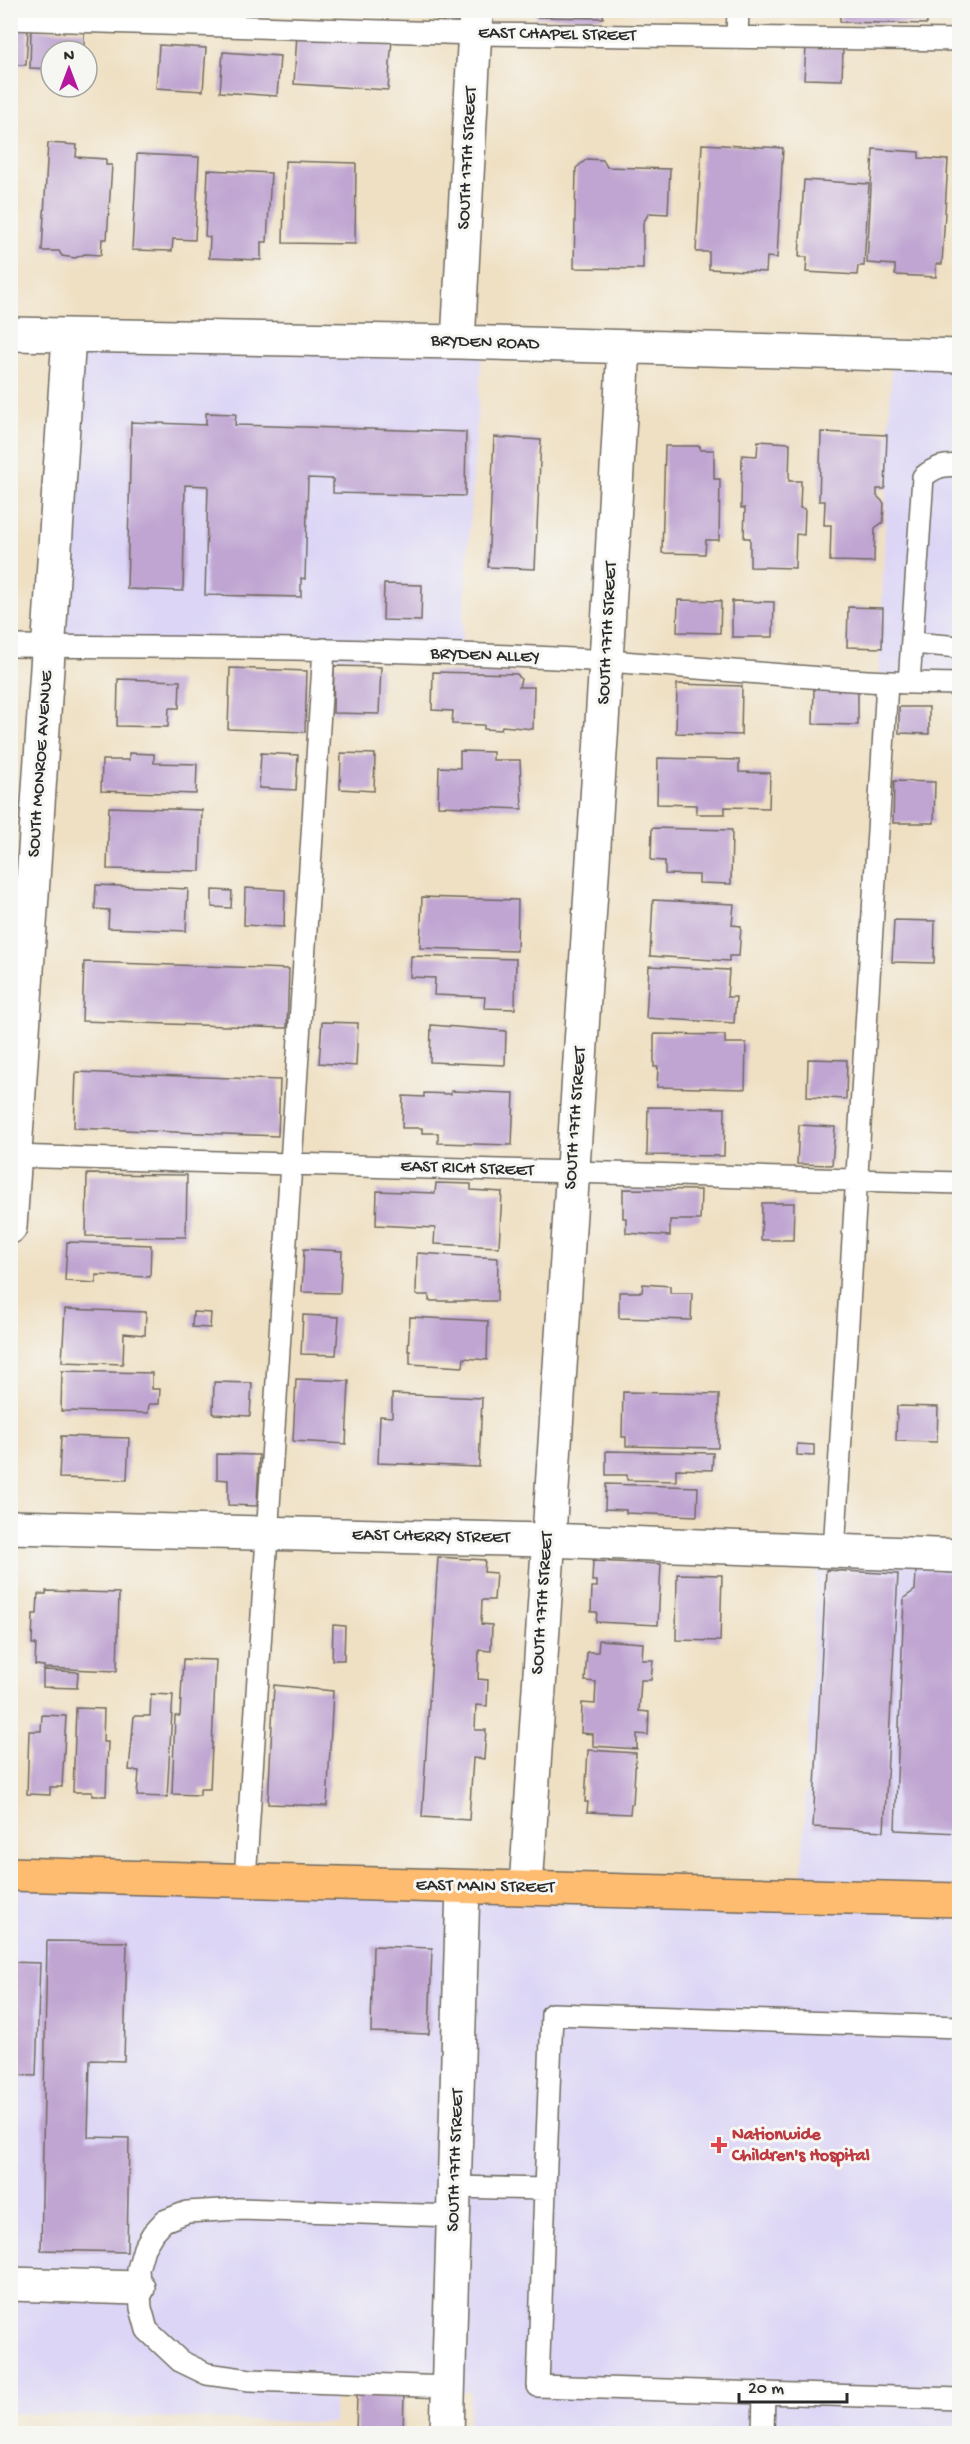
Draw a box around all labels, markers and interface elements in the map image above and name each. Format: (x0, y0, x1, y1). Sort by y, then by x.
street label: EAST CHAPEL STREET (478, 23, 637, 47)
north arrow (39, 39, 99, 99)
text: N (64, 48, 75, 67)
street label: SOUTH 17TH STREET (454, 85, 482, 230)
street label: BRYDEN ROAD (429, 331, 540, 355)
street label: SOUTH 17TH STREET (594, 560, 622, 705)
street label: BRYDEN ALLEY (429, 644, 540, 668)
street label: SOUTH MONROE AVENUE (24, 669, 58, 858)
street label: SOUTH 17TH STREET (561, 1045, 592, 1190)
street label: EAST RICH STREET (400, 1156, 535, 1182)
street label: EAST CHERRY STREET (352, 1525, 511, 1549)
street label: SOUTH 17TH STREET (528, 1530, 559, 1675)
street label: EAST MAIN STREET (415, 1875, 556, 1899)
street label: SOUTH 17TH STREET (443, 2087, 469, 2232)
place label: Nationwide Children's Hospital (731, 2125, 870, 2167)
marker: Nationwide Children's Hospital (710, 2136, 728, 2154)
scale bar (739, 2366, 847, 2404)
text: 20 m (748, 2379, 784, 2400)

